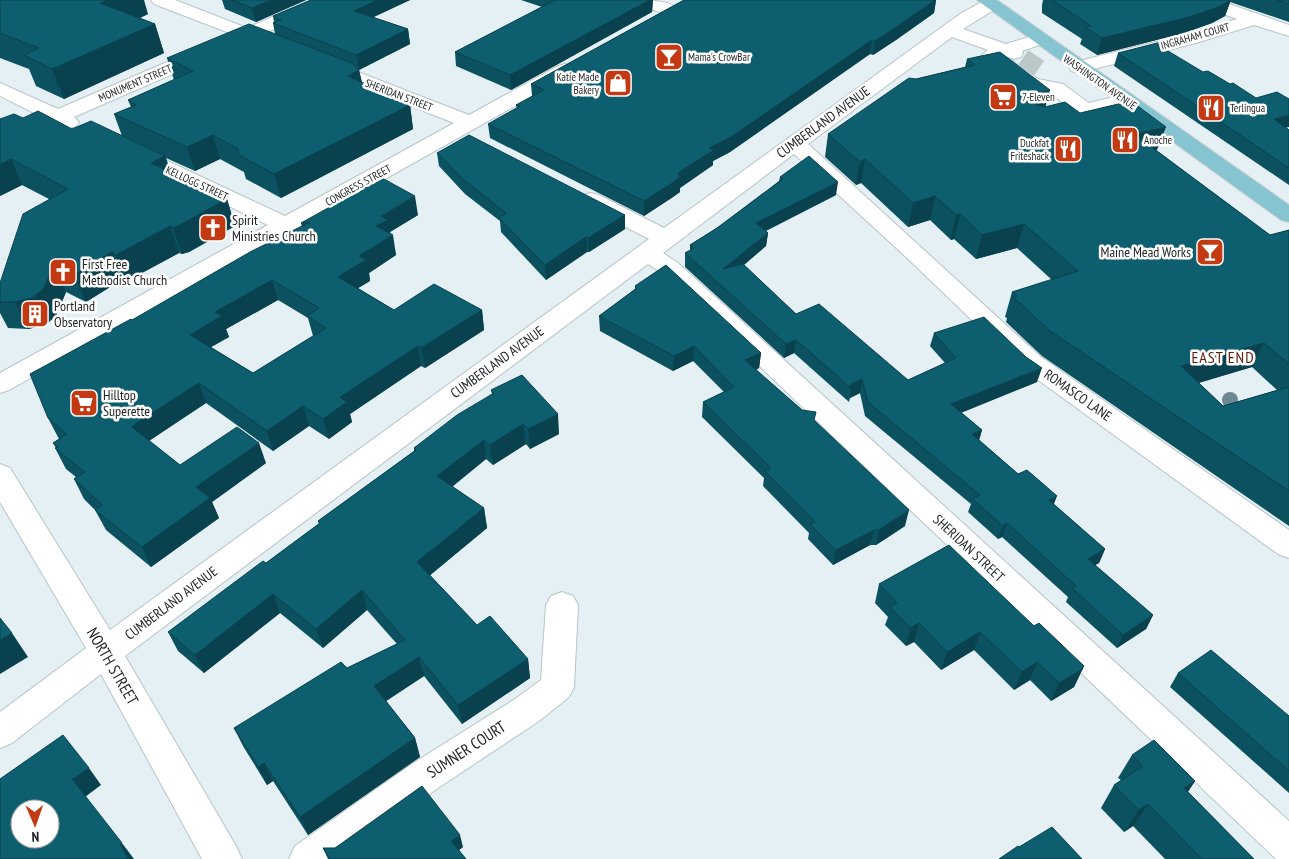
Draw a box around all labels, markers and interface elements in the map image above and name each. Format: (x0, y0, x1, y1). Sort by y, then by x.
street label: INGRAHAM COURT (1159, 19, 1231, 52)
bar icon: Mama's CrowBar (654, 42, 684, 72)
place label: Mama's CrowBar (688, 50, 750, 64)
street label: WASHINGTON AVENUE (1061, 52, 1140, 113)
street label: MONUMENT STREET (96, 61, 174, 105)
shop icon: Katie Made Bakery (603, 68, 633, 98)
place label: Katie Made Bakery (556, 70, 600, 97)
street label: SHERIDAN STREET (363, 76, 435, 114)
street label: CUMBERLAND AVENUE (773, 82, 873, 162)
supermarket icon: 7-Eleven (988, 82, 1018, 112)
place label: 7-Eleven (1022, 90, 1055, 104)
restaurant icon: Terlingua (1196, 93, 1226, 123)
place label: Terlingua (1230, 101, 1265, 115)
restaurant icon: Anoche (1110, 125, 1140, 155)
place label: Anoche (1144, 133, 1173, 147)
restaurant icon: Duckfat Friteshack (1053, 134, 1083, 164)
place label: Duckfat Friteshack (1010, 136, 1050, 163)
street label: CONGRESS STREET (323, 161, 393, 209)
street label: KELLOGG STREET (164, 162, 230, 204)
place label: Spirit Ministries Church (232, 211, 316, 245)
church icon: Spirit Ministries Church (198, 213, 228, 243)
bar icon: Maine Mead Works (1195, 237, 1225, 267)
place label: Maine Mead Works (1100, 243, 1191, 261)
place label: First Free Methodist Church (82, 255, 167, 289)
church icon: First Free Methodist Church (48, 257, 78, 287)
place label: Portland Observatory (54, 297, 113, 331)
building icon: Portland Observatory (20, 299, 50, 329)
street label: CUMBERLAND AVENUE (447, 322, 547, 402)
district label: EAST END (1191, 347, 1255, 367)
street label: ROMASCO LANE (1041, 365, 1115, 425)
place label: Hilltop Superette (103, 386, 150, 420)
supermarket icon: Hilltop Superette (69, 388, 99, 418)
street label: SHERIDAN STREET (930, 510, 1009, 586)
street label: CUMBERLAND AVENUE (121, 562, 221, 644)
street label: NORTH STREET (83, 624, 143, 708)
street label: SUMNER COURT (423, 716, 509, 782)
north arrow (10, 799, 60, 849)
text: N (31, 828, 40, 846)

